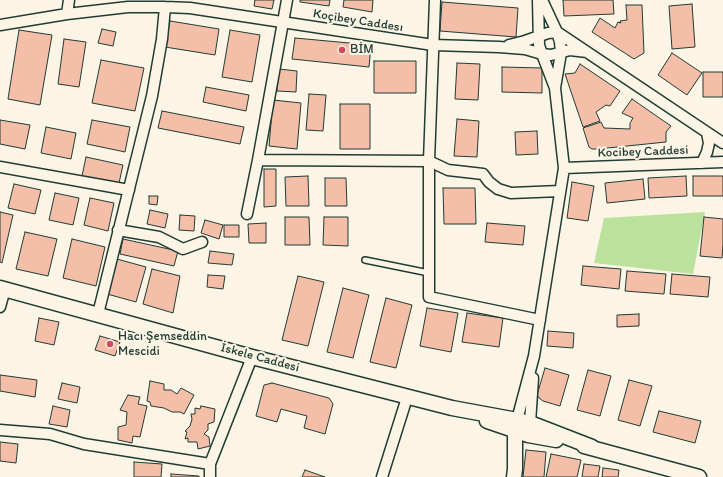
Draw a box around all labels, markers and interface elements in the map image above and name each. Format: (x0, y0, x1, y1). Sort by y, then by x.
street label: Koçibey Caddesı (312, 6, 404, 36)
place label: BİM (350, 42, 374, 58)
marker: BİM (337, 45, 347, 55)
street label: Kocibey Caddesi (597, 143, 689, 161)
place label: Hacı Şemseddin Mescidi (118, 329, 207, 360)
marker: Hacı Şemseddin Mescidi (105, 339, 115, 349)
street label: İskele Caddesi (219, 340, 301, 376)

